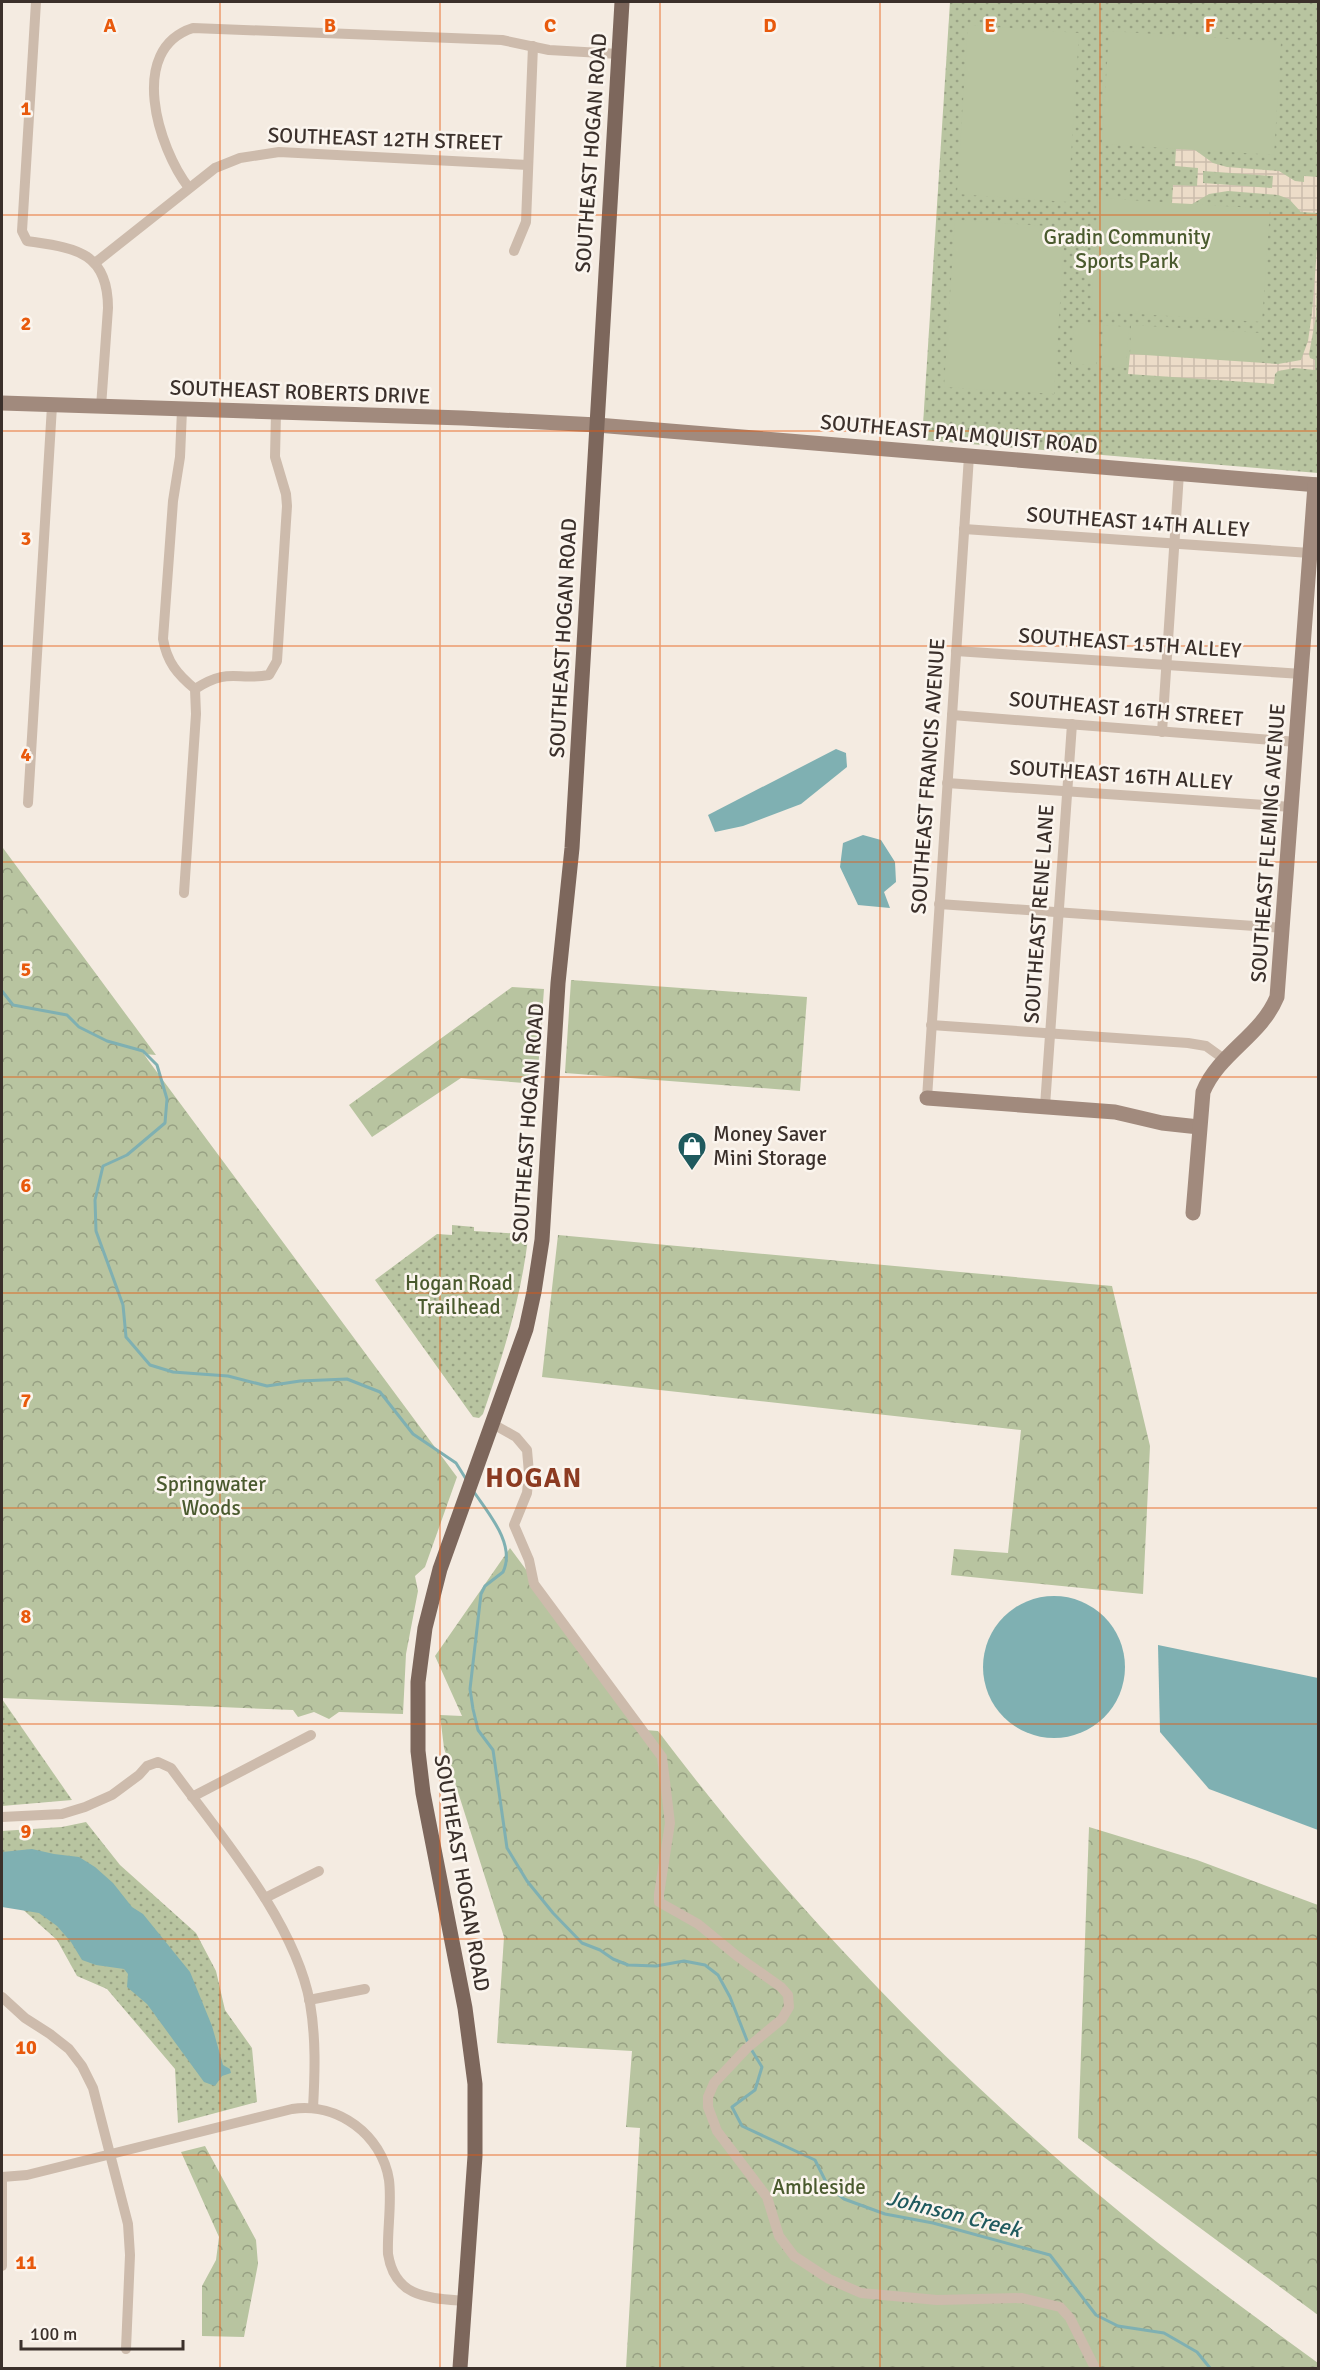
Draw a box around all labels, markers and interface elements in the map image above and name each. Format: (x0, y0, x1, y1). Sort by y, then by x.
text: A (104, 13, 117, 38)
text: B (324, 13, 336, 38)
text: C (544, 13, 556, 38)
text: D (763, 13, 777, 38)
text: E (984, 13, 996, 38)
text: F (1205, 13, 1216, 38)
street label: SOUTHEAST HOGAN ROAD (570, 32, 612, 274)
text: 1 (21, 96, 32, 121)
street label: SOUTHEAST 12TH STREET (267, 122, 503, 156)
park label: Gradin Community Sports Park (1043, 224, 1211, 274)
text: 2 (21, 311, 31, 336)
street label: SOUTHEAST ROBERTS DRIVE (169, 374, 431, 410)
street label: SOUTHEAST PALMQUIST ROAD (819, 409, 1099, 459)
street label: SOUTHEAST 14TH ALLEY (1026, 501, 1251, 543)
street label: SOUTHEAST HOGAN ROAD (544, 517, 582, 759)
text: 3 (21, 526, 31, 551)
street label: SOUTHEAST 15TH ALLEY (1018, 622, 1243, 664)
street label: SOUTHEAST FRANCIS AVENUE (905, 637, 951, 915)
street label: SOUTHEAST 16TH STREET (1008, 686, 1245, 732)
street label: SOUTHEAST FLEMING AVENUE (1245, 703, 1291, 983)
text: 4 (21, 742, 32, 767)
street label: SOUTHEAST 16TH ALLEY (1009, 754, 1234, 796)
street label: SOUTHEAST RENE LANE (1018, 803, 1060, 1025)
text: 5 (21, 957, 31, 982)
street label: SOUTHEAST HOGAN ROAD (507, 1002, 549, 1244)
place label: Money Saver Mini Storage (713, 1121, 827, 1171)
shop icon: Money Saver Mini Storage (676, 1130, 708, 1172)
text: 6 (21, 1173, 32, 1198)
park label: Hogan Road Trailhead (405, 1270, 513, 1320)
text: 7 (21, 1388, 32, 1413)
district label: HOGAN (485, 1462, 583, 1495)
park label: Springwater Woods (156, 1471, 266, 1521)
text: 8 (21, 1604, 32, 1629)
street label: SOUTHEAST HOGAN ROAD (428, 1752, 496, 1994)
text: 9 (21, 1819, 32, 1844)
text: 10 (15, 2035, 37, 2060)
park label: Ambleside (772, 2174, 866, 2200)
water label: Johnson Creek (884, 2184, 1026, 2244)
text: 11 (15, 2250, 37, 2275)
scale bar (21, 2313, 183, 2351)
text: 100 m (30, 2323, 77, 2345)

